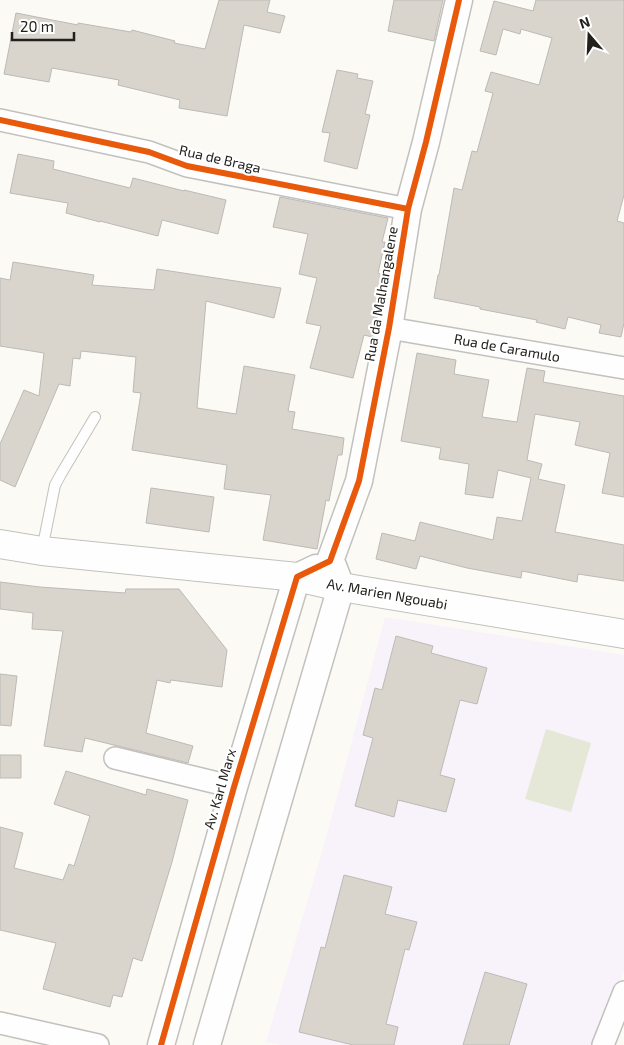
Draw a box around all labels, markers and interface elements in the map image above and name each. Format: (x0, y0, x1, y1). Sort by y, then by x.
scale bar (12, 10, 75, 42)
north arrow (564, 10, 614, 60)
text: N (577, 13, 592, 32)
text: 20 m (20, 17, 54, 35)
street label: Rua de Braga (178, 141, 263, 176)
street label: Rua da Malhangalene (360, 225, 401, 363)
street label: Rua de Caramulo (453, 330, 562, 365)
street label: Av. Marien Ngouabi (325, 575, 449, 612)
street label: Av. Karl Marx (200, 746, 239, 831)

